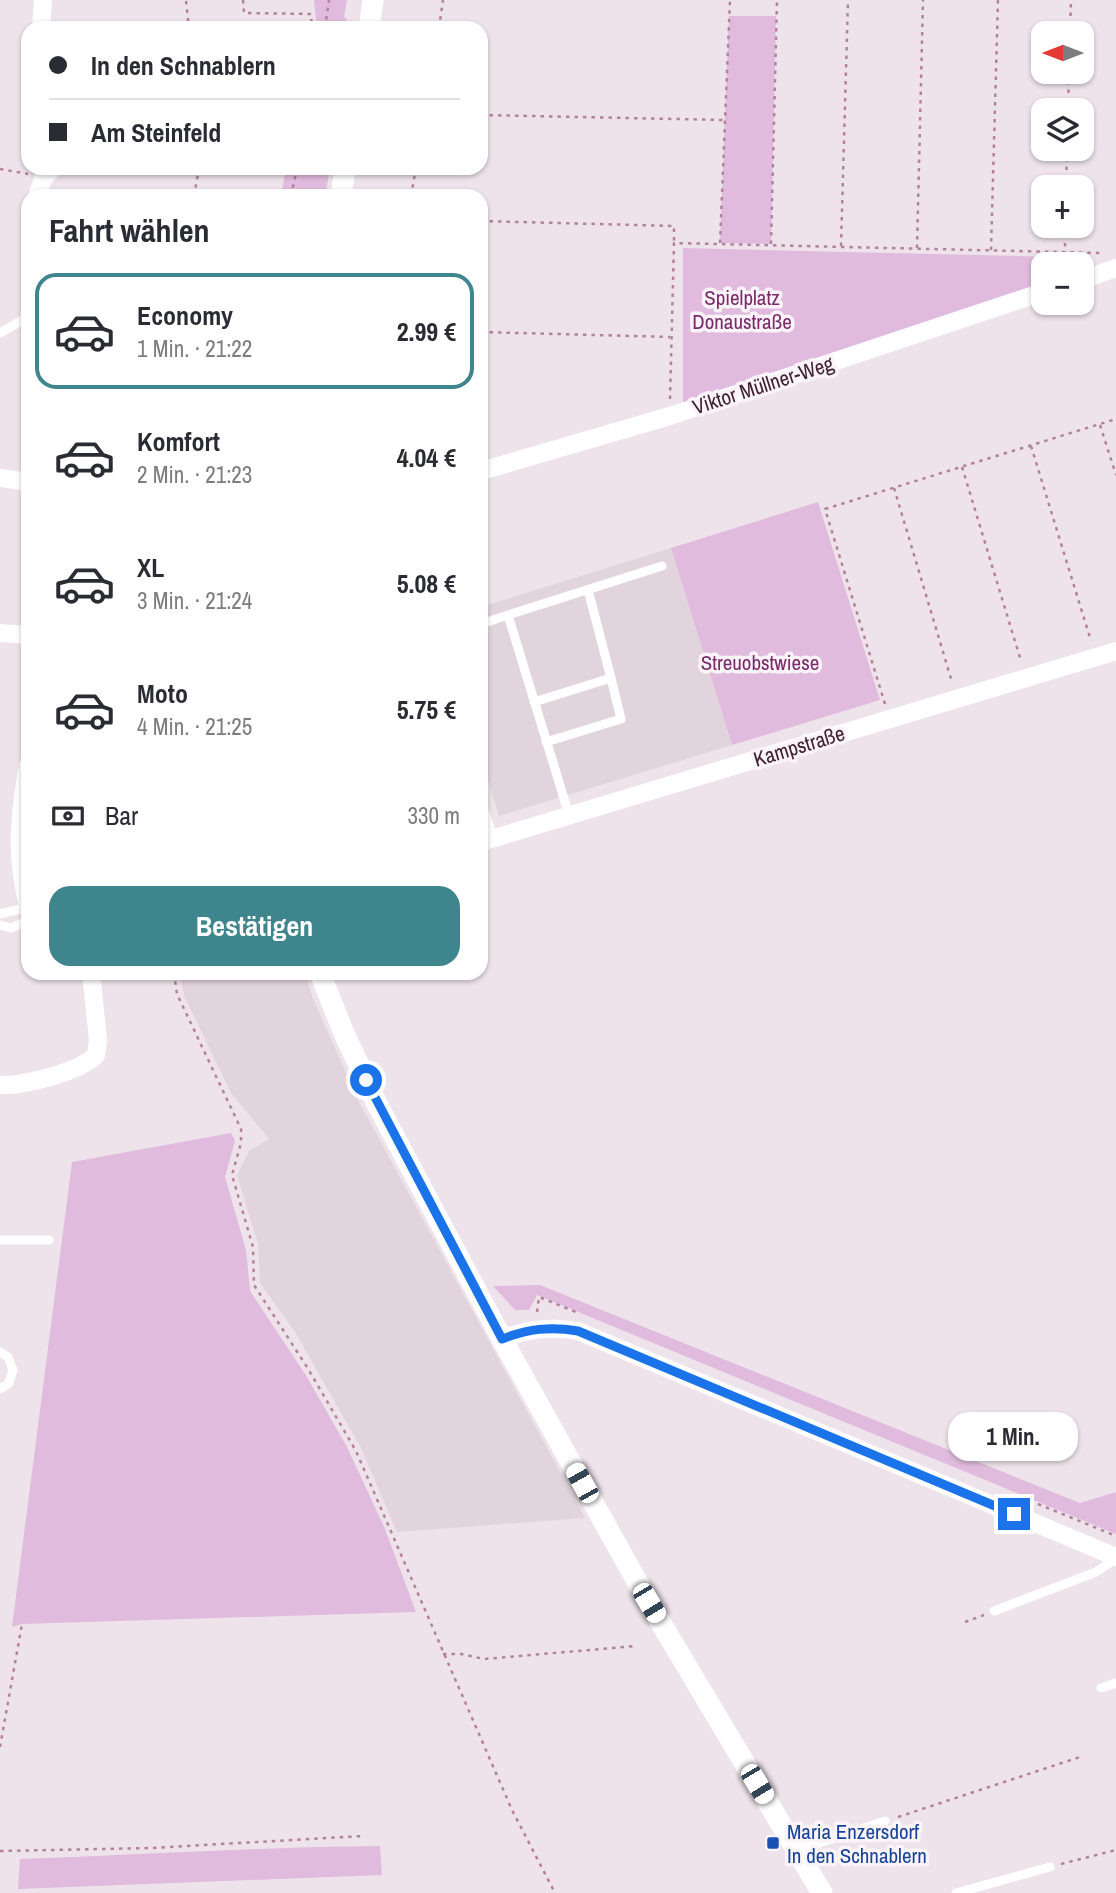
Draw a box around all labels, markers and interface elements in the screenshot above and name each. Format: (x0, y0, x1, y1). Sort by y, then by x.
north arrow (1031, 21, 1094, 84)
map controls (1031, 21, 1094, 315)
text: In den Schnablern (91, 48, 276, 83)
button: layers (1031, 98, 1094, 161)
text: Am Steinfeld (91, 115, 221, 150)
button: + (1031, 175, 1094, 238)
text: Fahrt wählen (49, 209, 210, 252)
button: − (1031, 252, 1094, 315)
park label: Spielplatz Donaustraße (692, 283, 792, 336)
text: Economy (137, 298, 233, 333)
icon: car (53, 300, 116, 363)
text: 2.99 € (397, 314, 456, 349)
text: 1 Min. · 21:22 (137, 333, 252, 364)
street label: Viktor Müllner-Weg (689, 348, 838, 421)
text: Komfort (137, 424, 220, 459)
icon: car (53, 426, 116, 489)
text: 4.04 € (397, 440, 456, 475)
text: 2 Min. · 21:23 (137, 459, 252, 490)
text: XL (137, 550, 164, 585)
icon: car (53, 552, 116, 615)
text: 5.08 € (397, 566, 456, 601)
text: 3 Min. · 21:24 (137, 585, 252, 616)
park label: Streuobstwiese (701, 648, 819, 677)
text: Moto (137, 676, 188, 711)
icon: car (53, 678, 116, 741)
text: 5.75 € (397, 692, 456, 727)
text: 4 Min. · 21:25 (137, 711, 252, 742)
street label: Kampstraße (750, 718, 848, 774)
icon: cash (49, 797, 87, 835)
text: Bar (105, 798, 138, 833)
text: 330 m (408, 800, 460, 831)
button: Bestätigen (49, 886, 460, 966)
route start (350, 1064, 382, 1096)
callout: 1 Min. (949, 1412, 1079, 1462)
text: 1 Min. (986, 1421, 1040, 1452)
car (563, 1460, 602, 1506)
route end (998, 1498, 1030, 1530)
car (630, 1580, 669, 1626)
car (738, 1761, 777, 1807)
place label: Maria Enzersdorf In den Schnablern (787, 1817, 927, 1870)
marker: Maria Enzersdorf In den Schnablern (765, 1835, 781, 1851)

